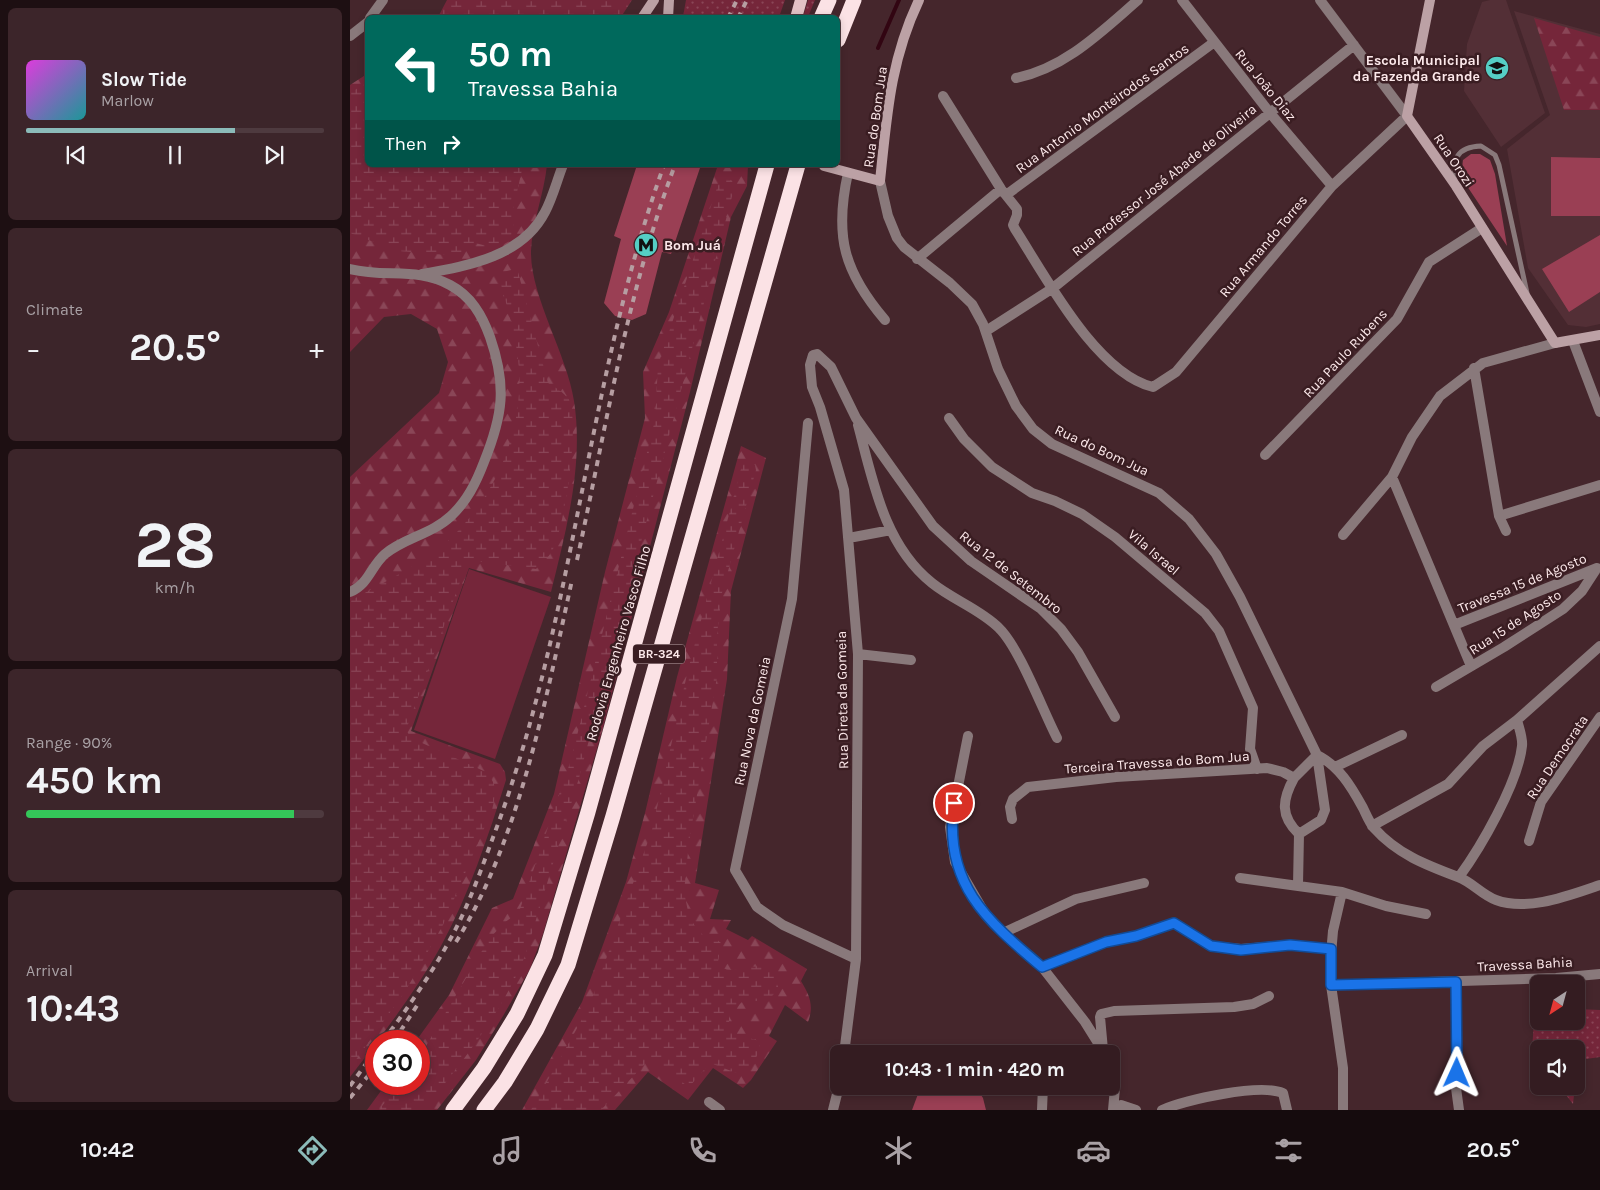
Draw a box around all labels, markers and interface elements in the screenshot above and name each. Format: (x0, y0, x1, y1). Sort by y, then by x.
text: 50 m (468, 34, 553, 75)
icon: left (385, 35, 450, 100)
street label: Rua Antonio Monteirodos Santos (1012, 40, 1192, 177)
street label: Rua João Diaz (1231, 46, 1300, 125)
place label: Escola Municipal da Fazenda Grande (1353, 52, 1480, 85)
school or university icon: Escola Municipal da Fazenda Grande (1484, 55, 1510, 81)
street label: Rua do Bom Jua (860, 65, 891, 169)
text: Slow Tide (101, 69, 187, 91)
text: Travessa Bahia (468, 76, 618, 102)
text: Marlow (101, 91, 154, 110)
street label: Rua Professor José Abade de Oliveira (1069, 101, 1260, 260)
icon: right (437, 130, 465, 158)
street label: Rua Orozi (1430, 130, 1478, 190)
text: Then (385, 133, 427, 155)
icon: previous (62, 141, 90, 169)
icon: pause (161, 141, 189, 169)
icon: next (260, 141, 288, 169)
street label: Rua Armando Torres (1216, 192, 1311, 301)
metro station icon: Bom Juá (633, 232, 659, 258)
place label: Bom Juá (664, 237, 721, 254)
text: Climate (26, 300, 83, 319)
street label: Rua Paulo Rubens (1300, 305, 1391, 401)
text: 20.5° (129, 325, 221, 370)
text: − (26, 332, 41, 365)
text: + (309, 332, 324, 365)
street label: Rua do Bom Jua (1052, 421, 1152, 480)
text: 28 (134, 507, 216, 583)
street label: Vila Israel (1124, 526, 1183, 579)
street label: Rua 12 de Setembro (956, 527, 1065, 618)
street label: Rodovia Engenheiro Vasco Filho (582, 544, 655, 743)
street label: Travessa 15 de Agosto (1455, 550, 1589, 617)
text: km/h (155, 578, 195, 597)
street label: Rua 15 de Agosto (1466, 586, 1565, 659)
street label: Rua Direta da Gomeia (833, 631, 852, 769)
road number: BR-324 (633, 644, 685, 664)
street label: Rua Nova da Gomeia (730, 655, 774, 787)
street label: Rua Democrata (1523, 712, 1592, 803)
text: Range · 90% (26, 733, 112, 752)
street label: Terceira Travessa do Bom Jua (1064, 748, 1250, 777)
text: 450 km (26, 758, 163, 803)
pin (933, 782, 975, 824)
icon: arrive (940, 789, 968, 817)
street label: Travessa Bahia (1477, 954, 1573, 975)
text: Arrival (26, 961, 73, 980)
north arrow (1530, 975, 1585, 1030)
map controls (1530, 975, 1585, 1095)
text: 10:43 (26, 986, 120, 1031)
speed limit sign: 30 (365, 1030, 430, 1095)
button: sound (1530, 1040, 1585, 1095)
position arrow (1430, 1046, 1482, 1098)
text: 10:43 · 1 min · 420 m (885, 1059, 1065, 1081)
icon: directions (295, 1133, 330, 1168)
icon: music (490, 1133, 525, 1168)
icon: phone (685, 1133, 720, 1168)
icon: climate (881, 1133, 916, 1168)
icon: car (1076, 1133, 1111, 1168)
icon: filters (1271, 1133, 1306, 1168)
text: 10:42 (80, 1137, 134, 1163)
text: 20.5° (1466, 1137, 1520, 1163)

